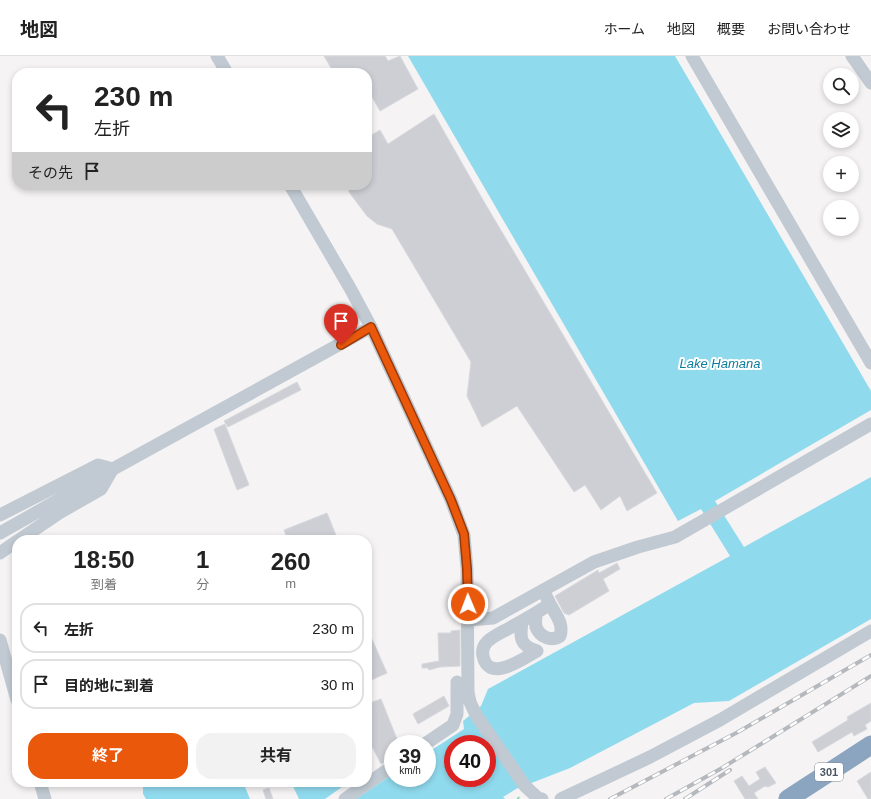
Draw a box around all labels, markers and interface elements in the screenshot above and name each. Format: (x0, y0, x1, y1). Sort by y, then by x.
text: 地図 (20, 19, 58, 40)
text: ホーム (603, 21, 645, 37)
text: 地図 (667, 21, 695, 37)
text: 概要 (717, 21, 745, 37)
text: お問い合わせ (767, 21, 851, 37)
map controls (823, 68, 859, 236)
button: search (823, 68, 859, 104)
text: 230 m (94, 81, 173, 112)
icon: left (28, 84, 80, 136)
button: layers (823, 112, 859, 148)
text: 左折 (94, 119, 130, 139)
button: + (823, 156, 859, 192)
icon: arrive (81, 160, 103, 182)
text: その先 (28, 164, 73, 181)
button: − (823, 200, 859, 236)
pin (324, 304, 358, 345)
icon: arrive (330, 310, 352, 332)
water label: Lake Hamana (680, 356, 760, 371)
text: 18:50 (73, 546, 135, 573)
text: 1 (196, 546, 209, 573)
text: 260 (271, 548, 311, 575)
text: m (285, 576, 296, 591)
text: 到着 (91, 577, 117, 592)
text: 分 (196, 577, 209, 592)
position arrow (447, 583, 489, 625)
icon: left (30, 617, 52, 639)
text: 230 m (312, 620, 354, 637)
text: 左折 (64, 621, 94, 638)
icon: arrive (30, 673, 52, 695)
text: 30 m (321, 676, 354, 693)
text: 目的地に到着 (64, 677, 154, 694)
button: 終了 (28, 733, 188, 779)
button: 共有 (196, 733, 356, 779)
speed limit sign: 40 (444, 735, 496, 787)
text: 39 (399, 745, 421, 767)
road number: 301 (815, 763, 843, 781)
text: km/h (399, 765, 421, 776)

